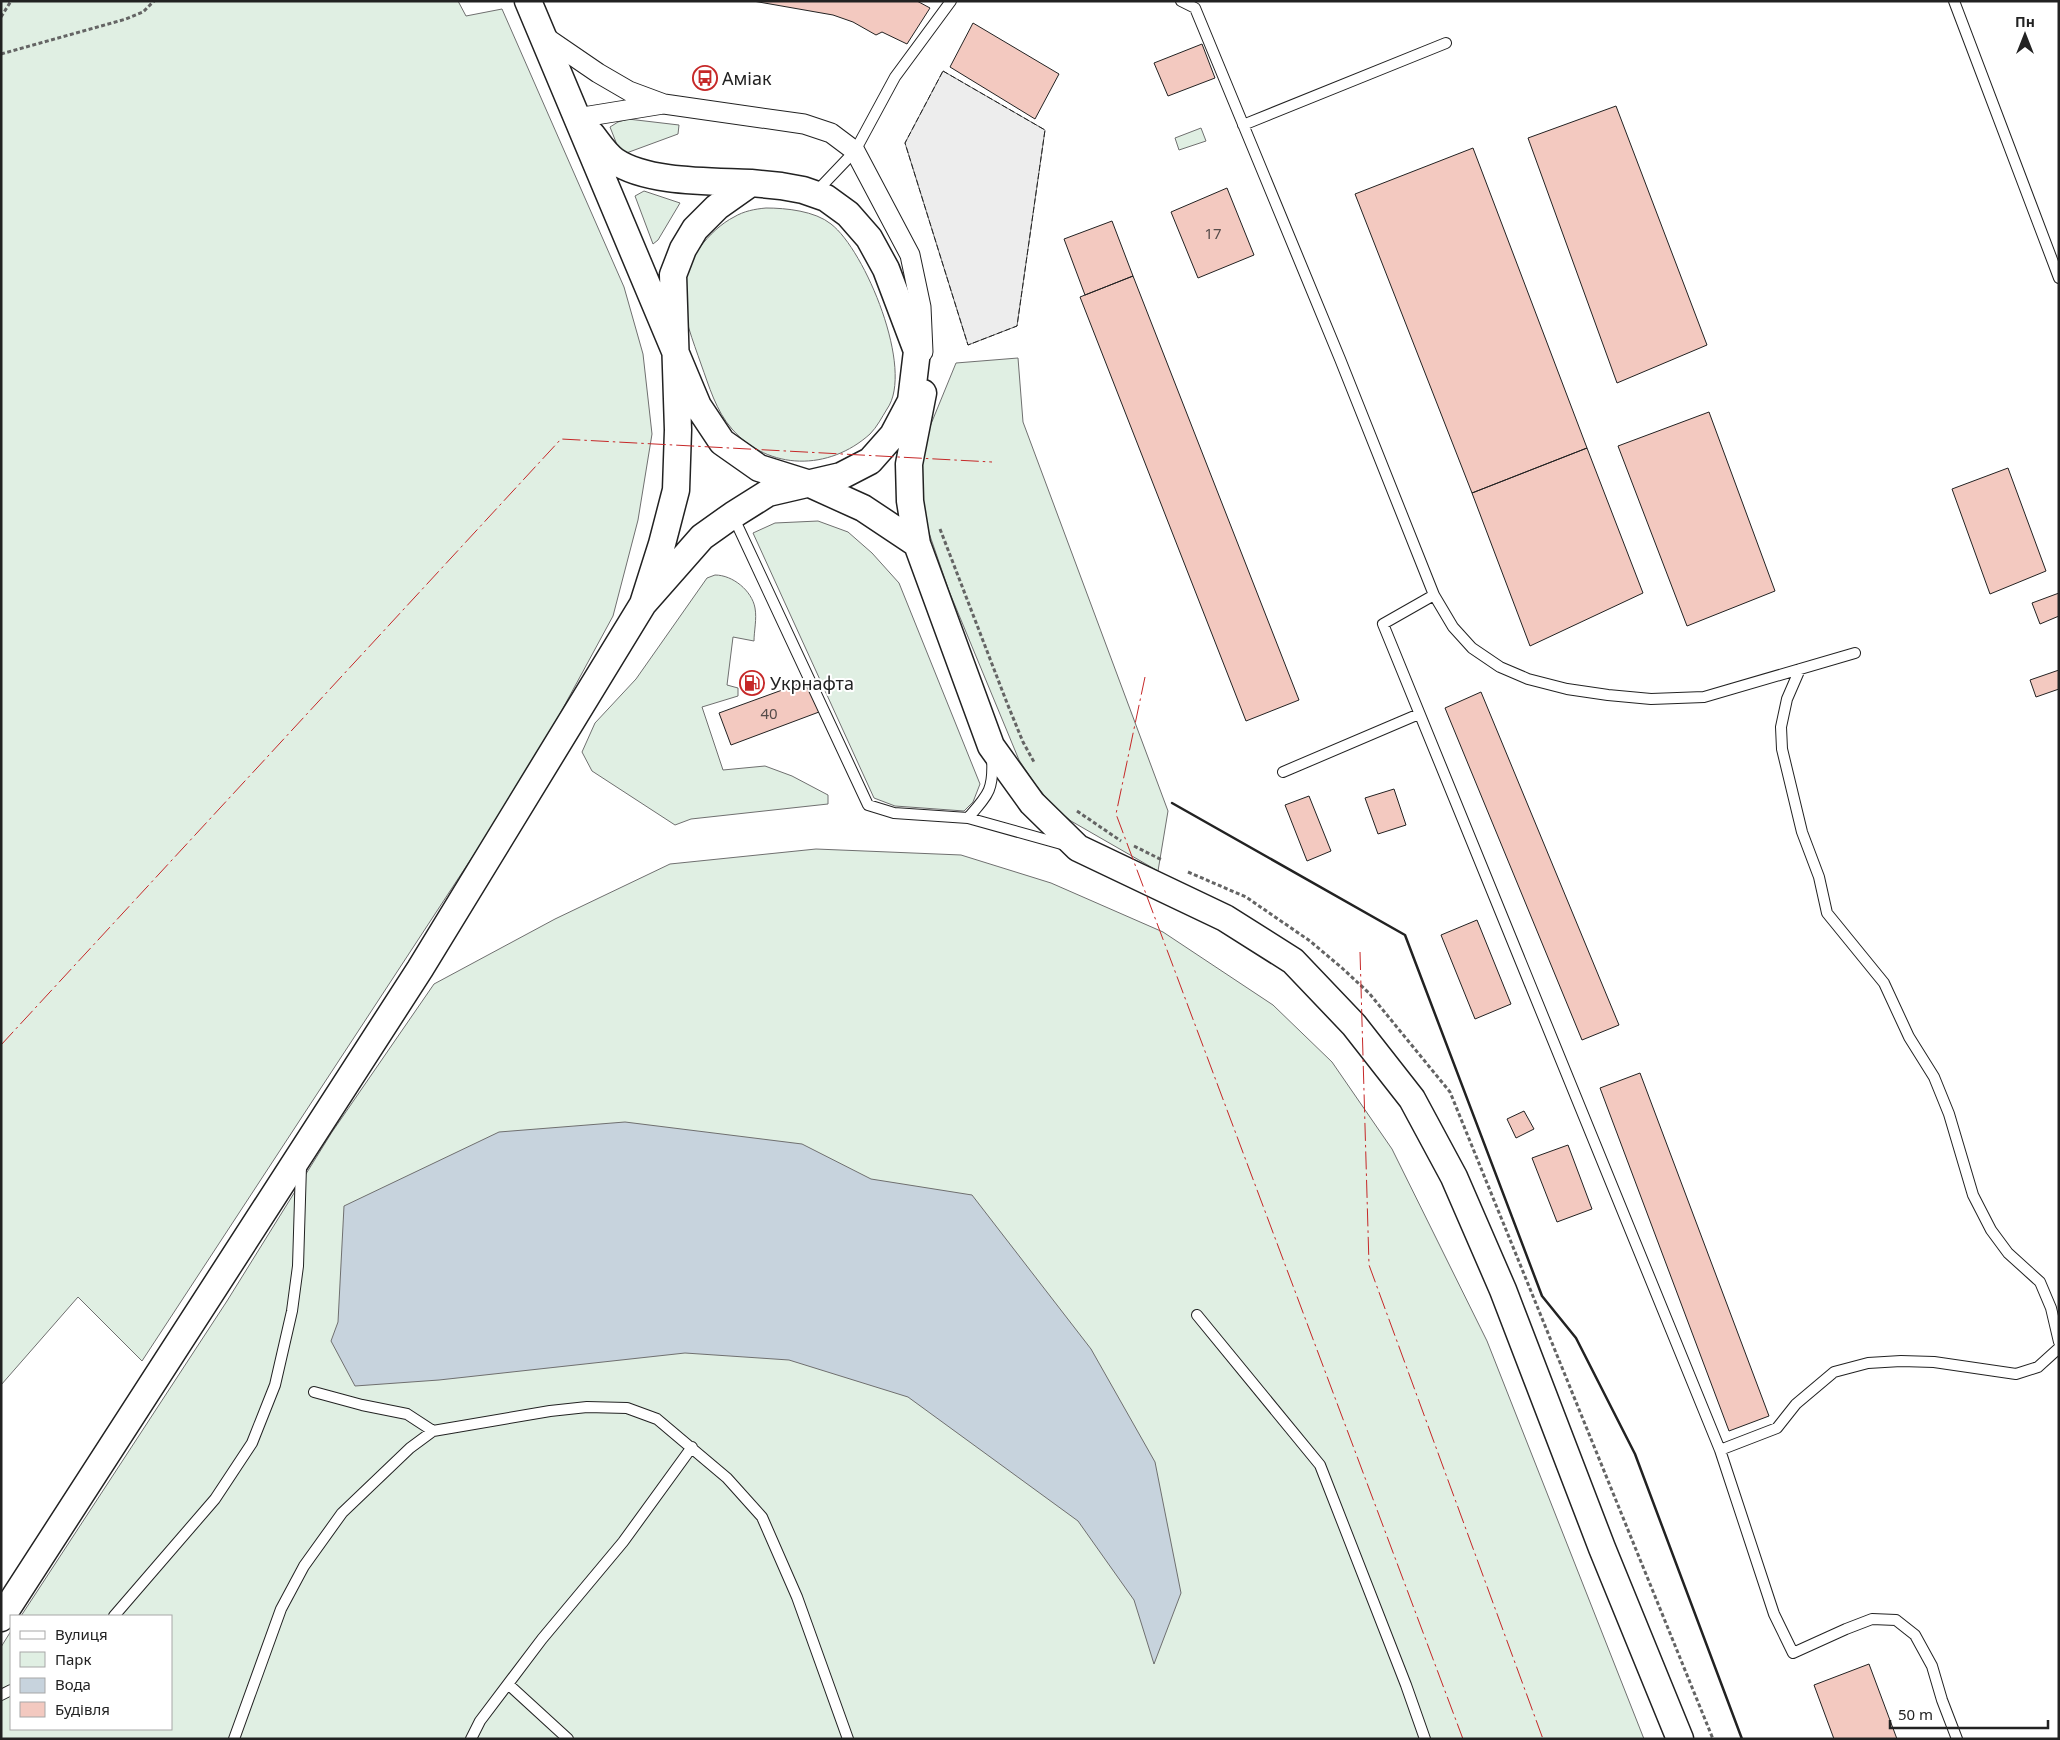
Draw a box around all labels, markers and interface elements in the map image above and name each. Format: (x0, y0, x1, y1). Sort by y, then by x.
north arrow (2000, 10, 2050, 60)
text: Пн (2015, 12, 2035, 31)
bus stop icon: Аміак (692, 65, 718, 91)
place label: Аміак (722, 66, 772, 90)
house number: 17 (1204, 223, 1222, 243)
fuel station icon: Укрнафта (739, 670, 765, 696)
place label: Укрнафта (770, 671, 854, 695)
house number: 40 (760, 703, 778, 723)
legend (10, 1615, 172, 1730)
text: Вулиця (55, 1624, 108, 1644)
text: Парк (55, 1649, 91, 1669)
text: Вода (55, 1674, 91, 1694)
scale bar (1890, 1698, 2048, 1730)
text: Будівля (55, 1699, 110, 1719)
text: 50 m (1898, 1704, 1933, 1724)

